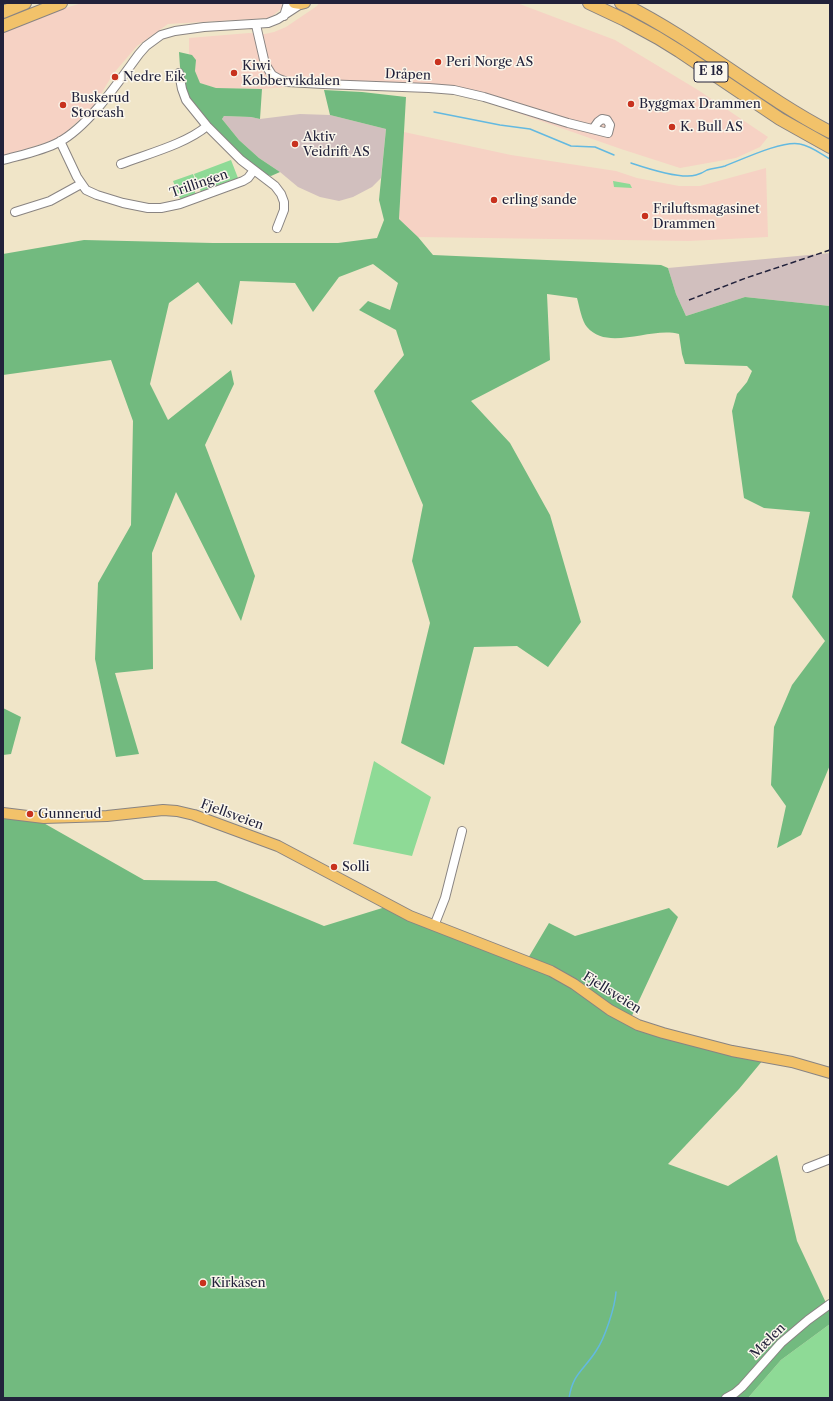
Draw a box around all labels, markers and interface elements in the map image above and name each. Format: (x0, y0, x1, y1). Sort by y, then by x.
place label: Peri Norge AS (446, 54, 533, 70)
marker: Peri Norge AS (433, 57, 443, 67)
place label: Kiwi Kobbervikdalen (242, 58, 340, 89)
road number: E 18 (694, 62, 728, 82)
street label: Dråpen (385, 66, 431, 84)
marker: Kiwi Kobbervikdalen (229, 68, 239, 78)
place label: Nedre Eik (123, 69, 185, 85)
marker: Nedre Eik (110, 72, 120, 82)
place label: Buskerud Storcash (71, 90, 129, 121)
place label: Byggmax Drammen (639, 96, 761, 112)
marker: Byggmax Drammen (626, 99, 636, 109)
marker: Buskerud Storcash (58, 100, 68, 110)
place label: K. Bull AS (680, 119, 743, 135)
marker: K. Bull AS (667, 122, 677, 132)
place label: Aktiv Veidrift AS (303, 129, 370, 160)
marker: Aktiv Veidrift AS (290, 139, 300, 149)
street label: Trillingen (168, 167, 230, 201)
place label: erling sande (502, 192, 577, 208)
marker: erling sande (489, 195, 499, 205)
place label: Friluftsmagasinet Drammen (653, 201, 760, 232)
marker: Friluftsmagasinet Drammen (640, 211, 650, 221)
street label: Fjellsveien (198, 796, 266, 834)
place label: Gunnerud (38, 806, 101, 822)
marker: Gunnerud (25, 809, 35, 819)
place label: Solli (342, 859, 369, 875)
marker: Solli (329, 862, 339, 872)
street label: Fjellsveien (580, 969, 644, 1017)
place label: Kirkåsen (211, 1275, 266, 1291)
marker: Kirkåsen (198, 1278, 208, 1288)
street label: Mælen (747, 1320, 789, 1362)

